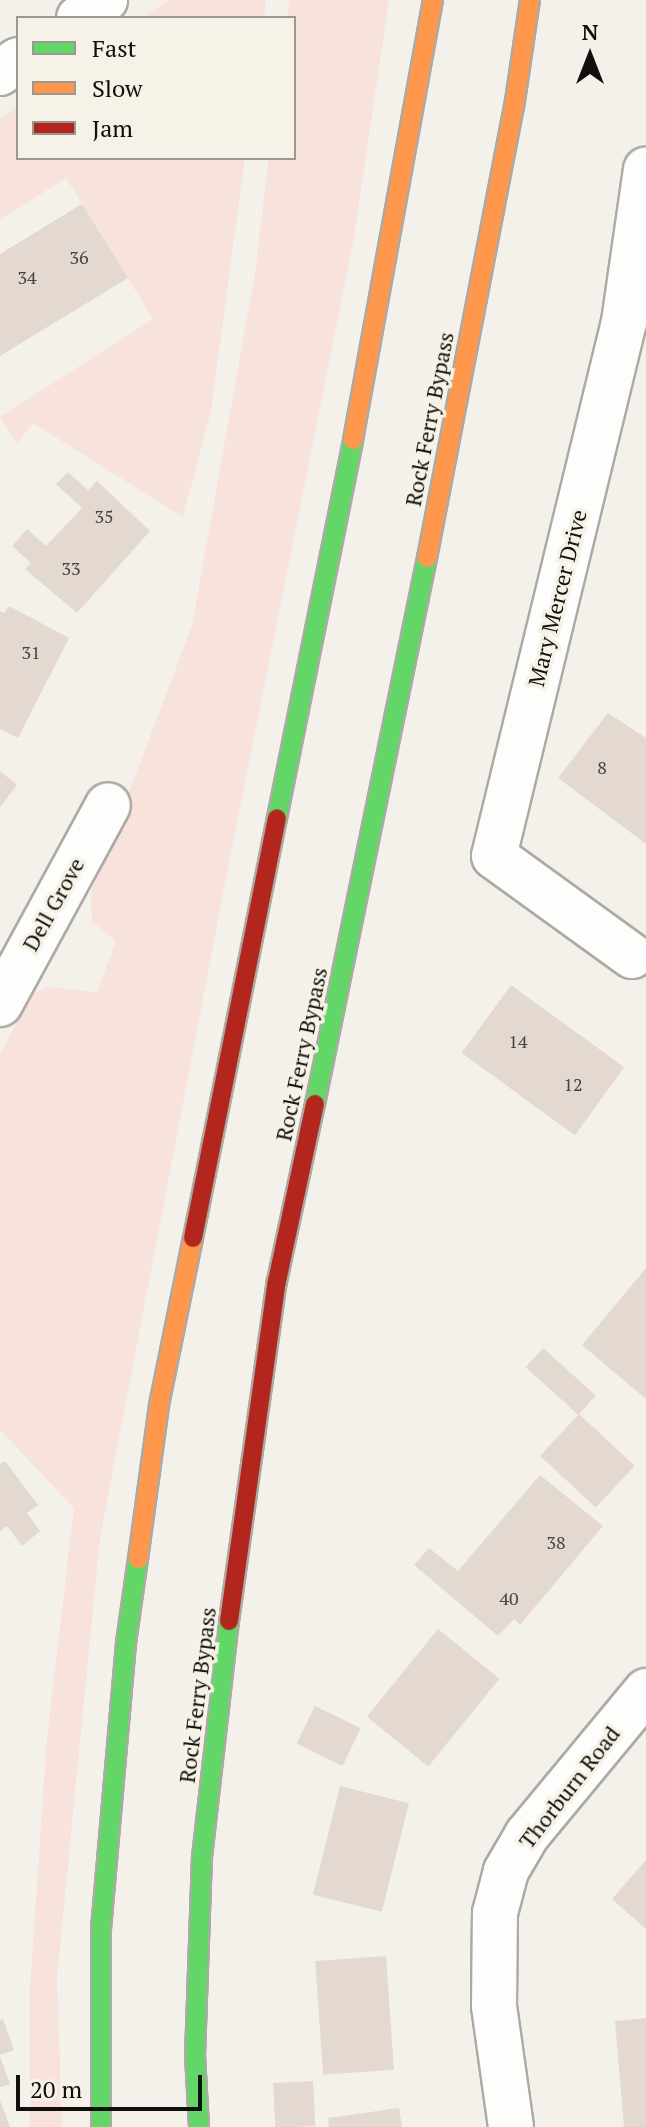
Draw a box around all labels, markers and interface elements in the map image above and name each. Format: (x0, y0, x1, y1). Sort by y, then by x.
legend (16, 16, 296, 160)
north arrow (550, 16, 630, 96)
text: N (582, 17, 598, 46)
text: Fast (92, 32, 136, 64)
text: Slow (92, 72, 143, 104)
text: Jam (92, 112, 133, 144)
house number: 36 (69, 246, 89, 268)
house number: 34 (17, 266, 37, 288)
street label: Rock Ferry Bypass (399, 330, 459, 508)
house number: 35 (94, 505, 114, 527)
street label: Mary Mercer Drive (522, 507, 592, 689)
house number: 33 (61, 557, 81, 579)
house number: 31 (21, 641, 41, 663)
house number: 8 (597, 756, 607, 778)
street label: Dell Grove (17, 853, 89, 955)
street label: Rock Ferry Bypass (270, 965, 332, 1143)
house number: 14 (508, 1030, 528, 1052)
house number: 12 (563, 1073, 583, 1095)
house number: 38 (546, 1531, 566, 1553)
house number: 40 (499, 1587, 519, 1609)
street label: Rock Ferry Bypass (173, 1606, 221, 1784)
street label: Thorburn Road (513, 1721, 625, 1853)
scale bar (20, 2059, 206, 2109)
text: 20 m (30, 2073, 82, 2105)

